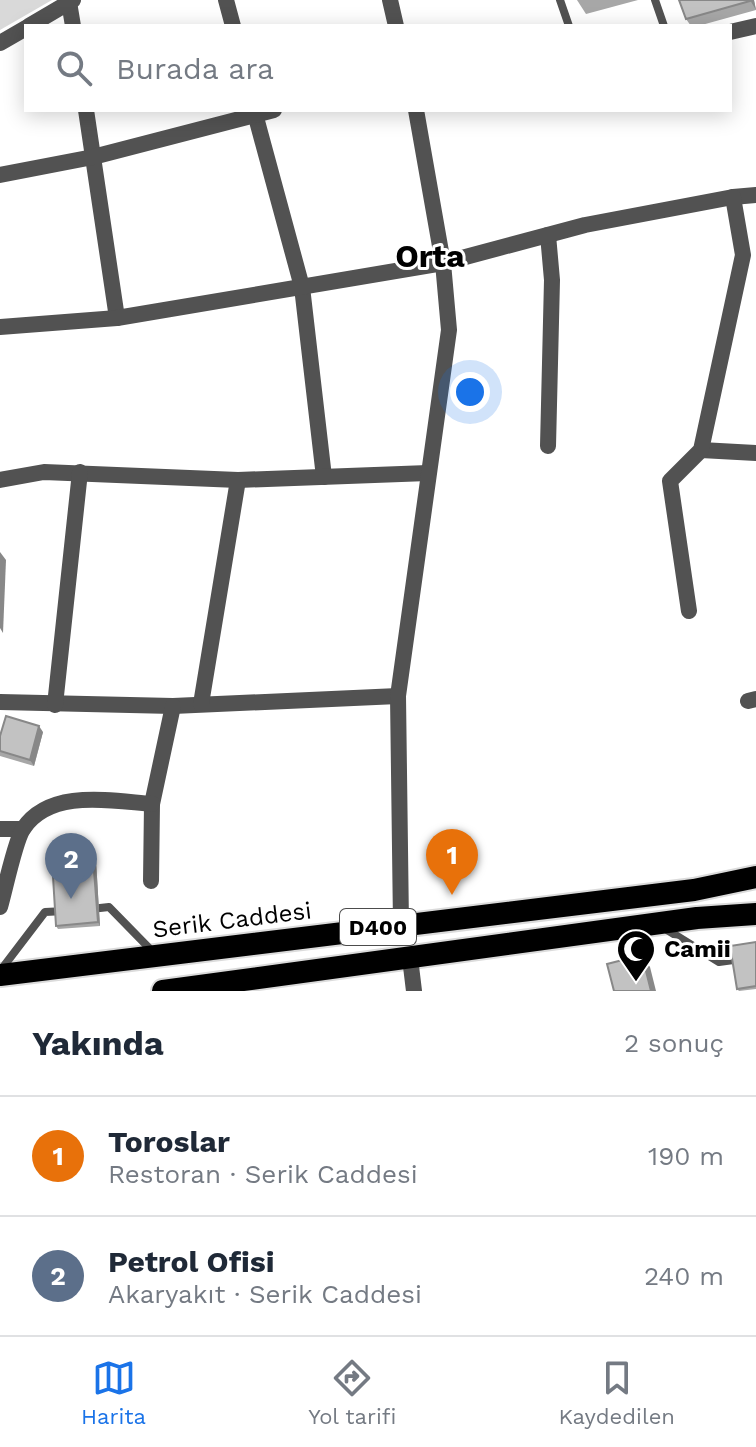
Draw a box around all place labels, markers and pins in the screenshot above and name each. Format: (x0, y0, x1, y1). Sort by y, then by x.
pin: 1 (426, 829, 478, 895)
pin: 2 (45, 833, 97, 899)
mosque icon: Camii (615, 928, 657, 983)
place label: Camii (664, 935, 731, 963)

